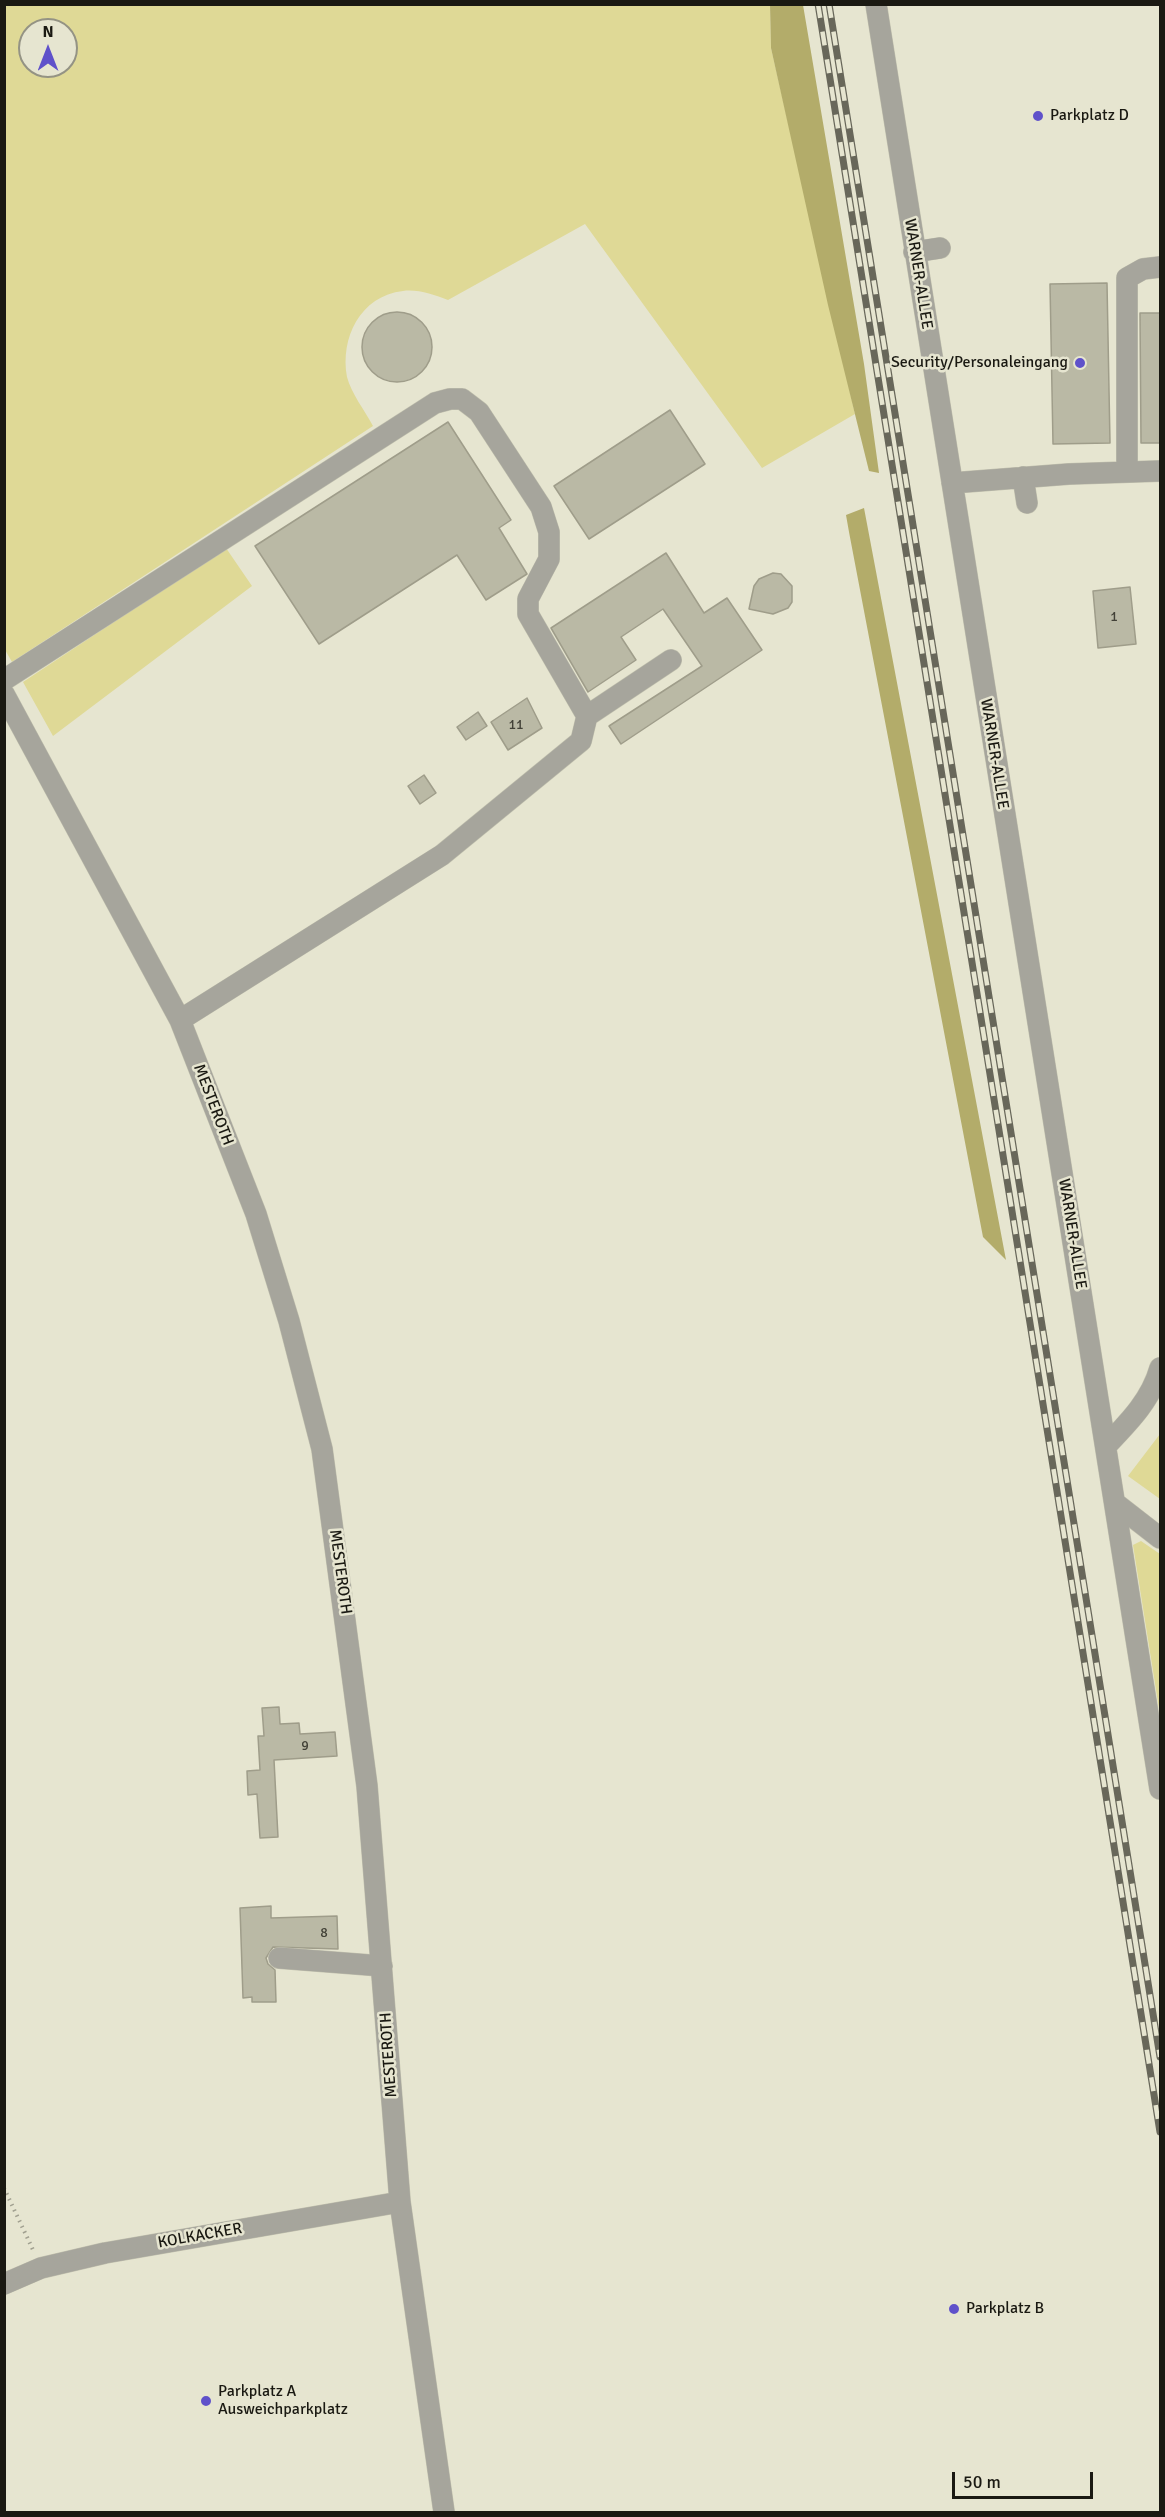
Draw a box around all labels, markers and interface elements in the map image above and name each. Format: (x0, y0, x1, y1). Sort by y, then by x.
north arrow (18, 18, 78, 78)
text: N (42, 22, 54, 42)
place label: Parkplatz D (1050, 106, 1129, 126)
marker: Parkplatz D (1031, 109, 1045, 123)
street label: WARNER-ALLEE (900, 217, 936, 331)
place label: Security/Personaleingang (891, 353, 1068, 373)
marker: Security/Personaleingang (1073, 356, 1087, 370)
house number: 1 (1110, 609, 1118, 625)
street label: WARNER-ALLEE (976, 697, 1012, 811)
house number: 11 (508, 717, 524, 733)
street label: MESTEROTH (189, 1062, 237, 1148)
street label: WARNER-ALLEE (1054, 1177, 1090, 1291)
street label: MESTEROTH (325, 1528, 355, 1616)
house number: 9 (301, 1738, 309, 1754)
house number: 8 (320, 1925, 328, 1941)
street label: MESTEROTH (376, 2012, 402, 2098)
street label: KOLKACKER (156, 2219, 244, 2253)
place label: Parkplatz B (966, 2299, 1044, 2319)
marker: Parkplatz B (947, 2302, 961, 2316)
place label: Parkplatz A Ausweichparkplatz (218, 2382, 348, 2420)
marker: Parkplatz A Ausweichparkplatz (199, 2394, 213, 2408)
scale bar (955, 2460, 1096, 2498)
text: 50 m (963, 2471, 1001, 2493)

